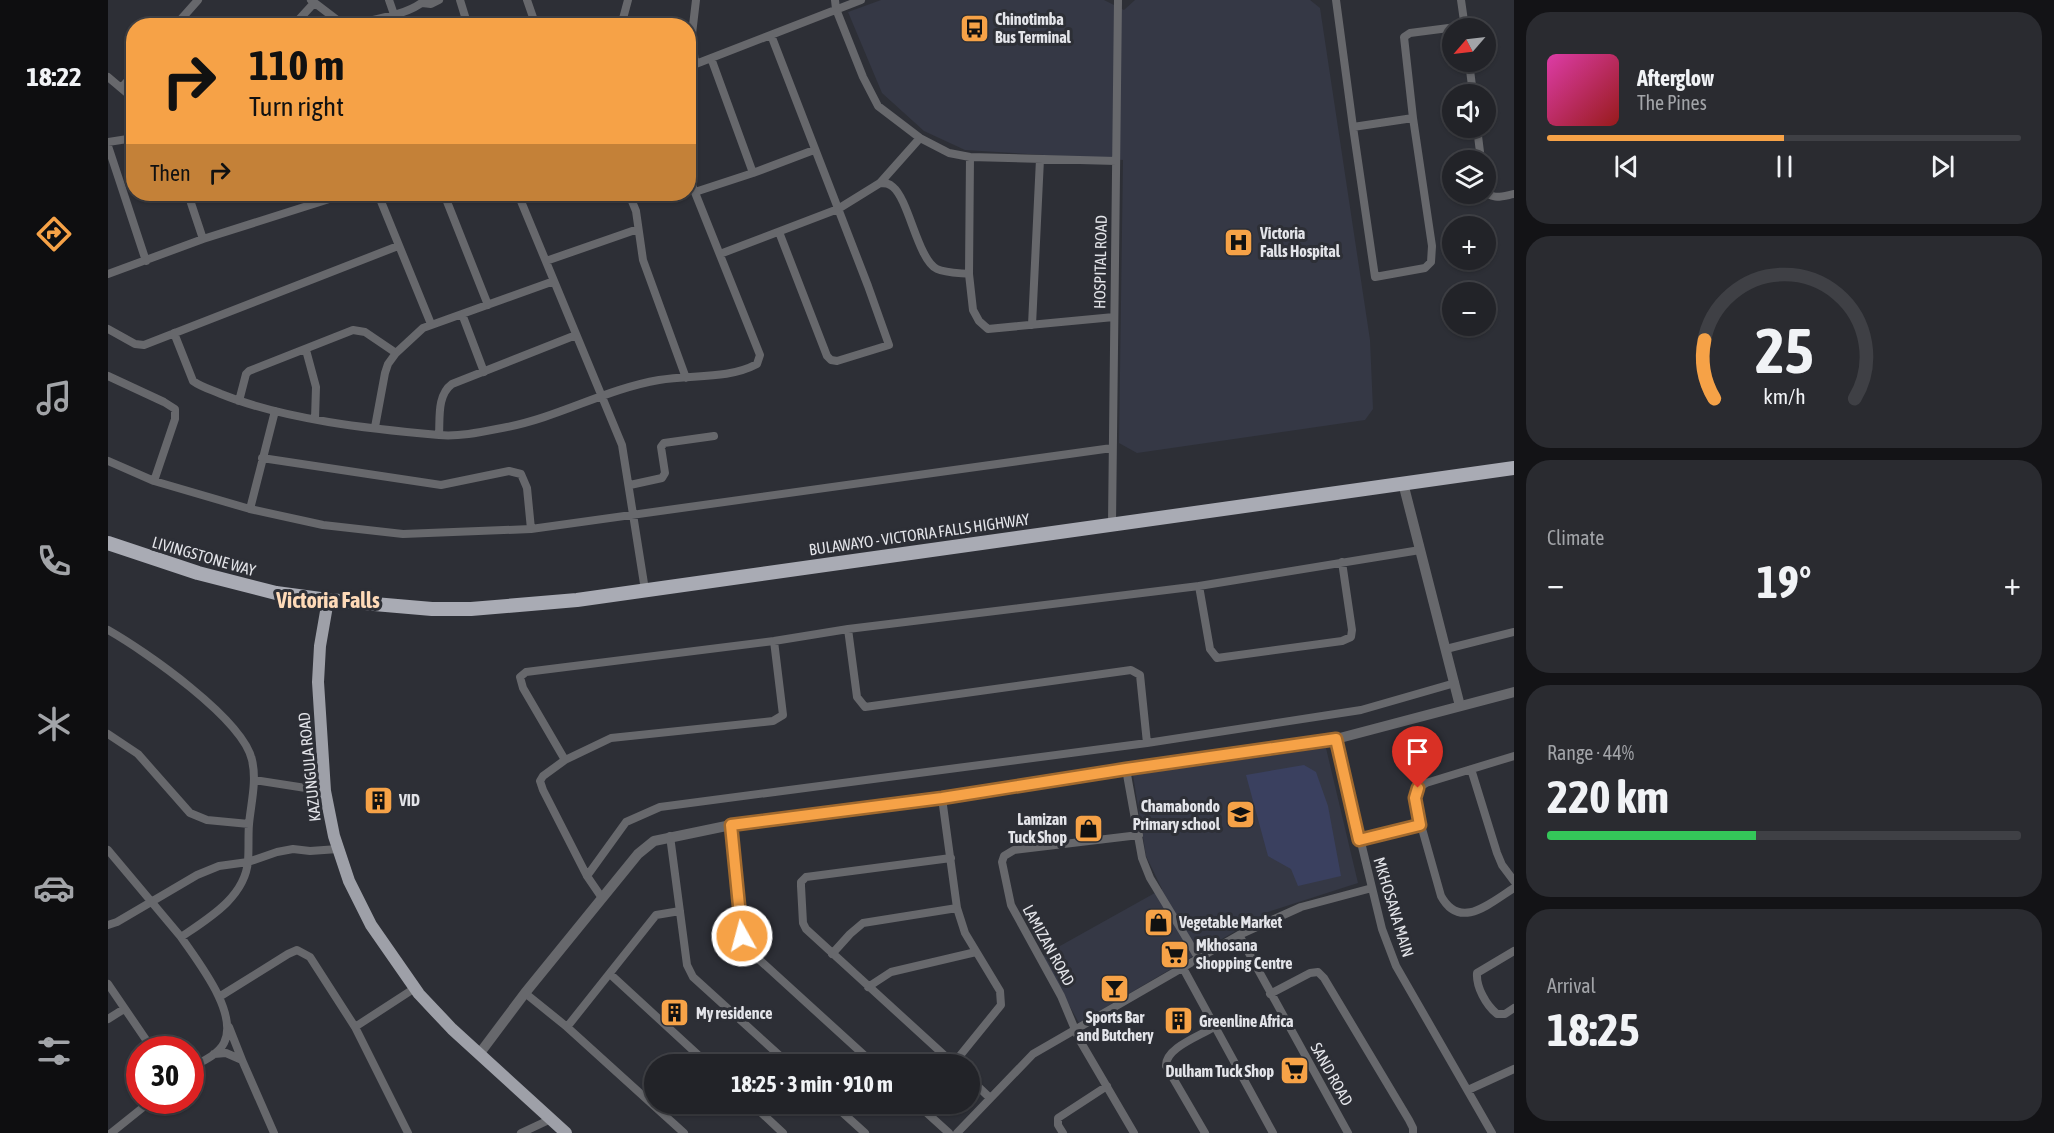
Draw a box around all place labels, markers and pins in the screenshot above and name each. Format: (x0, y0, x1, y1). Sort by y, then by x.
place label: Chinotimba Bus Terminal (995, 10, 1072, 46)
bus stop icon: Chinotimba Bus Terminal (958, 12, 990, 44)
place label: Victoria Falls Hospital (1259, 224, 1341, 260)
hospital icon: Victoria Falls Hospital (1223, 226, 1255, 258)
pin (1392, 726, 1443, 788)
building icon: VID (362, 784, 394, 816)
place label: VID (398, 791, 420, 809)
place label: Chamabondo Primary school (1133, 797, 1221, 833)
school or university icon: Chamabondo Primary school (1225, 799, 1257, 831)
place label: Lamizan Tuck Shop (1008, 810, 1067, 846)
shop icon: Lamizan Tuck Shop (1072, 812, 1104, 844)
shop icon: Vegetable Market (1142, 906, 1174, 938)
place label: Vegetable Market (1178, 913, 1282, 931)
place label: Mkhosana Shopping Centre (1196, 936, 1293, 972)
supermarket icon: Mkhosana Shopping Centre (1159, 938, 1191, 970)
bar icon: Sports Bar and Butchery (1099, 973, 1131, 1005)
building icon: My residence (659, 997, 691, 1029)
place label: My residence (696, 1004, 773, 1022)
building icon: Greenline Africa (1162, 1005, 1194, 1037)
place label: Sports Bar and Butchery (1077, 1008, 1154, 1044)
place label: Greenline Africa (1199, 1012, 1294, 1030)
supermarket icon: Dulham Tuck Shop (1279, 1055, 1311, 1087)
place label: Dulham Tuck Shop (1165, 1062, 1274, 1080)

